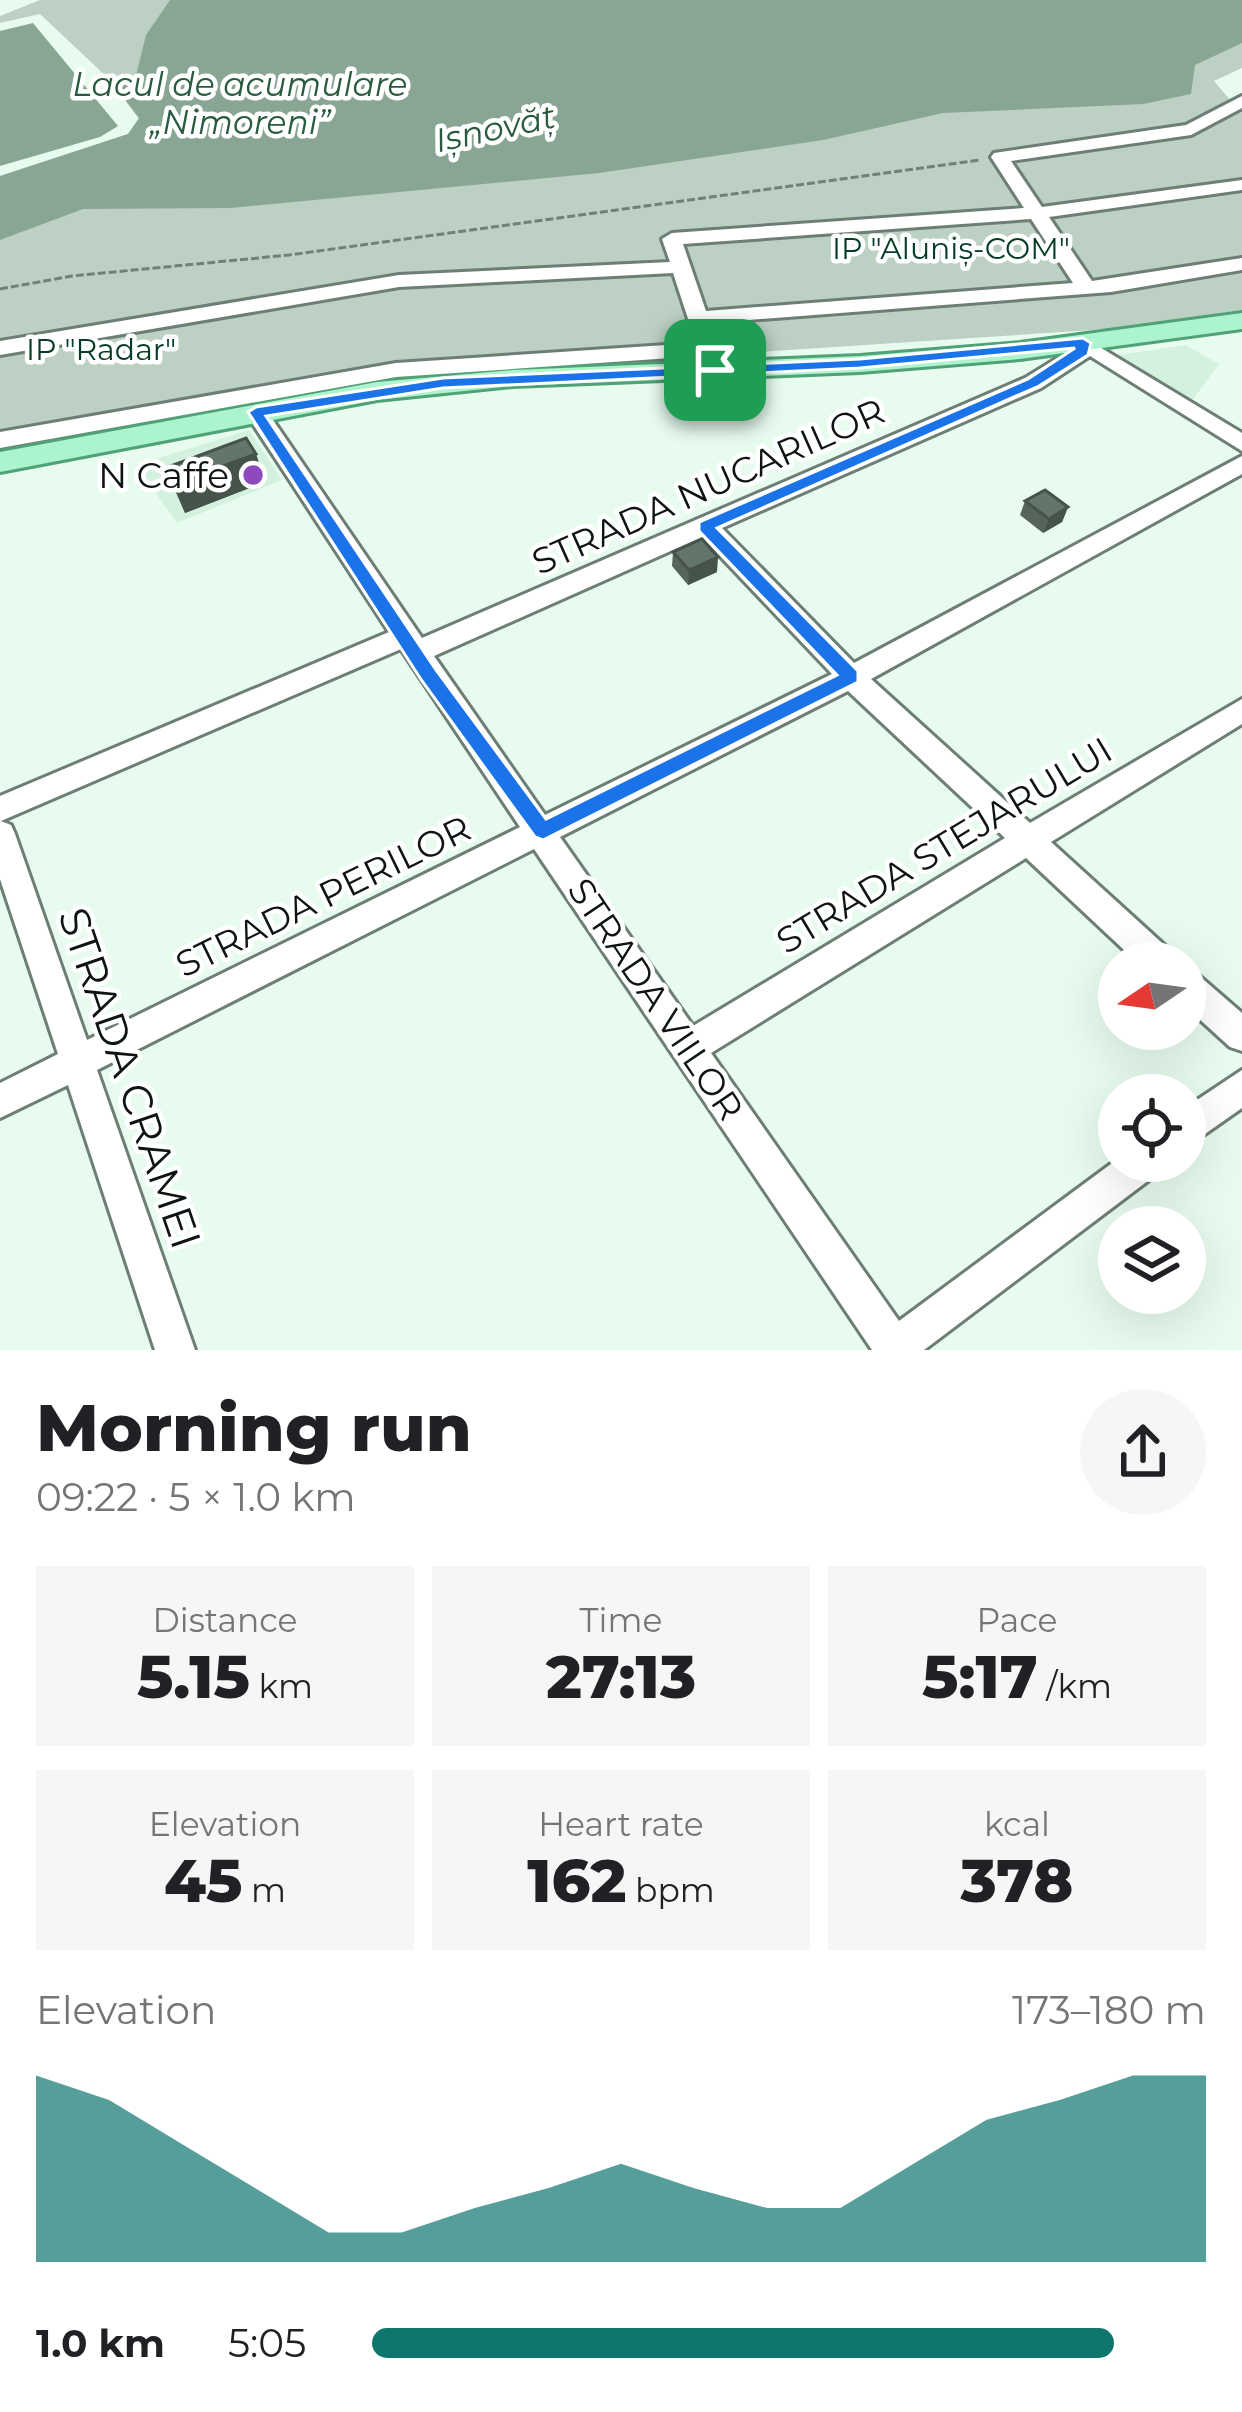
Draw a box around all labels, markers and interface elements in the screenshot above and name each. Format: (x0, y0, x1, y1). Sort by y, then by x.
water label: Lacul de acumulare „Nimoreni” (72, 64, 408, 142)
water label: Ișnovăț (431, 96, 559, 162)
park label: IP "Aluniș-COM" (832, 230, 1070, 267)
pin (664, 319, 766, 421)
park label: IP "Radar" (26, 331, 176, 368)
icon: arrive (682, 337, 748, 403)
street label: STRADA NUCARILOR (525, 388, 891, 584)
place label: N Caffe (98, 453, 229, 497)
marker: N Caffe (240, 462, 266, 488)
street label: STRADA STEJARULUI (768, 727, 1120, 963)
street label: STRADA PERILOR (169, 806, 477, 986)
street label: STRADA VIILOR (559, 870, 753, 1128)
street label: STRADA CRAMEI (47, 901, 213, 1255)
north arrow (1098, 942, 1206, 1050)
map controls (1098, 942, 1206, 1314)
button: locate (1098, 1074, 1206, 1182)
button: layers (1098, 1206, 1206, 1314)
text: Morning run (36, 1387, 472, 1468)
button: share (1080, 1389, 1206, 1515)
text: 09:22 · 5 × 1.0 km (36, 1473, 356, 1521)
text: Distance (153, 1600, 297, 1640)
text: Time (580, 1600, 662, 1640)
text: Pace (977, 1600, 1057, 1640)
text: 5.15 (137, 1640, 250, 1713)
text: 27:13 (546, 1640, 696, 1713)
text: 5:17 (922, 1640, 1038, 1713)
text: km (250, 1666, 313, 1706)
text: /km (1038, 1666, 1112, 1706)
text: Elevation (149, 1804, 301, 1844)
text: Heart rate (538, 1804, 704, 1844)
text: kcal (984, 1804, 1050, 1844)
text: 45 (164, 1844, 242, 1917)
text: 162 (527, 1844, 626, 1917)
text: 378 (961, 1844, 1073, 1917)
text: m (242, 1870, 286, 1910)
text: bpm (626, 1870, 715, 1910)
text: Elevation (36, 1986, 216, 2034)
text: 173–180 m (1012, 1986, 1206, 2034)
text: 1.0 km (36, 2319, 165, 2367)
text: 5:05 (228, 2319, 306, 2367)

